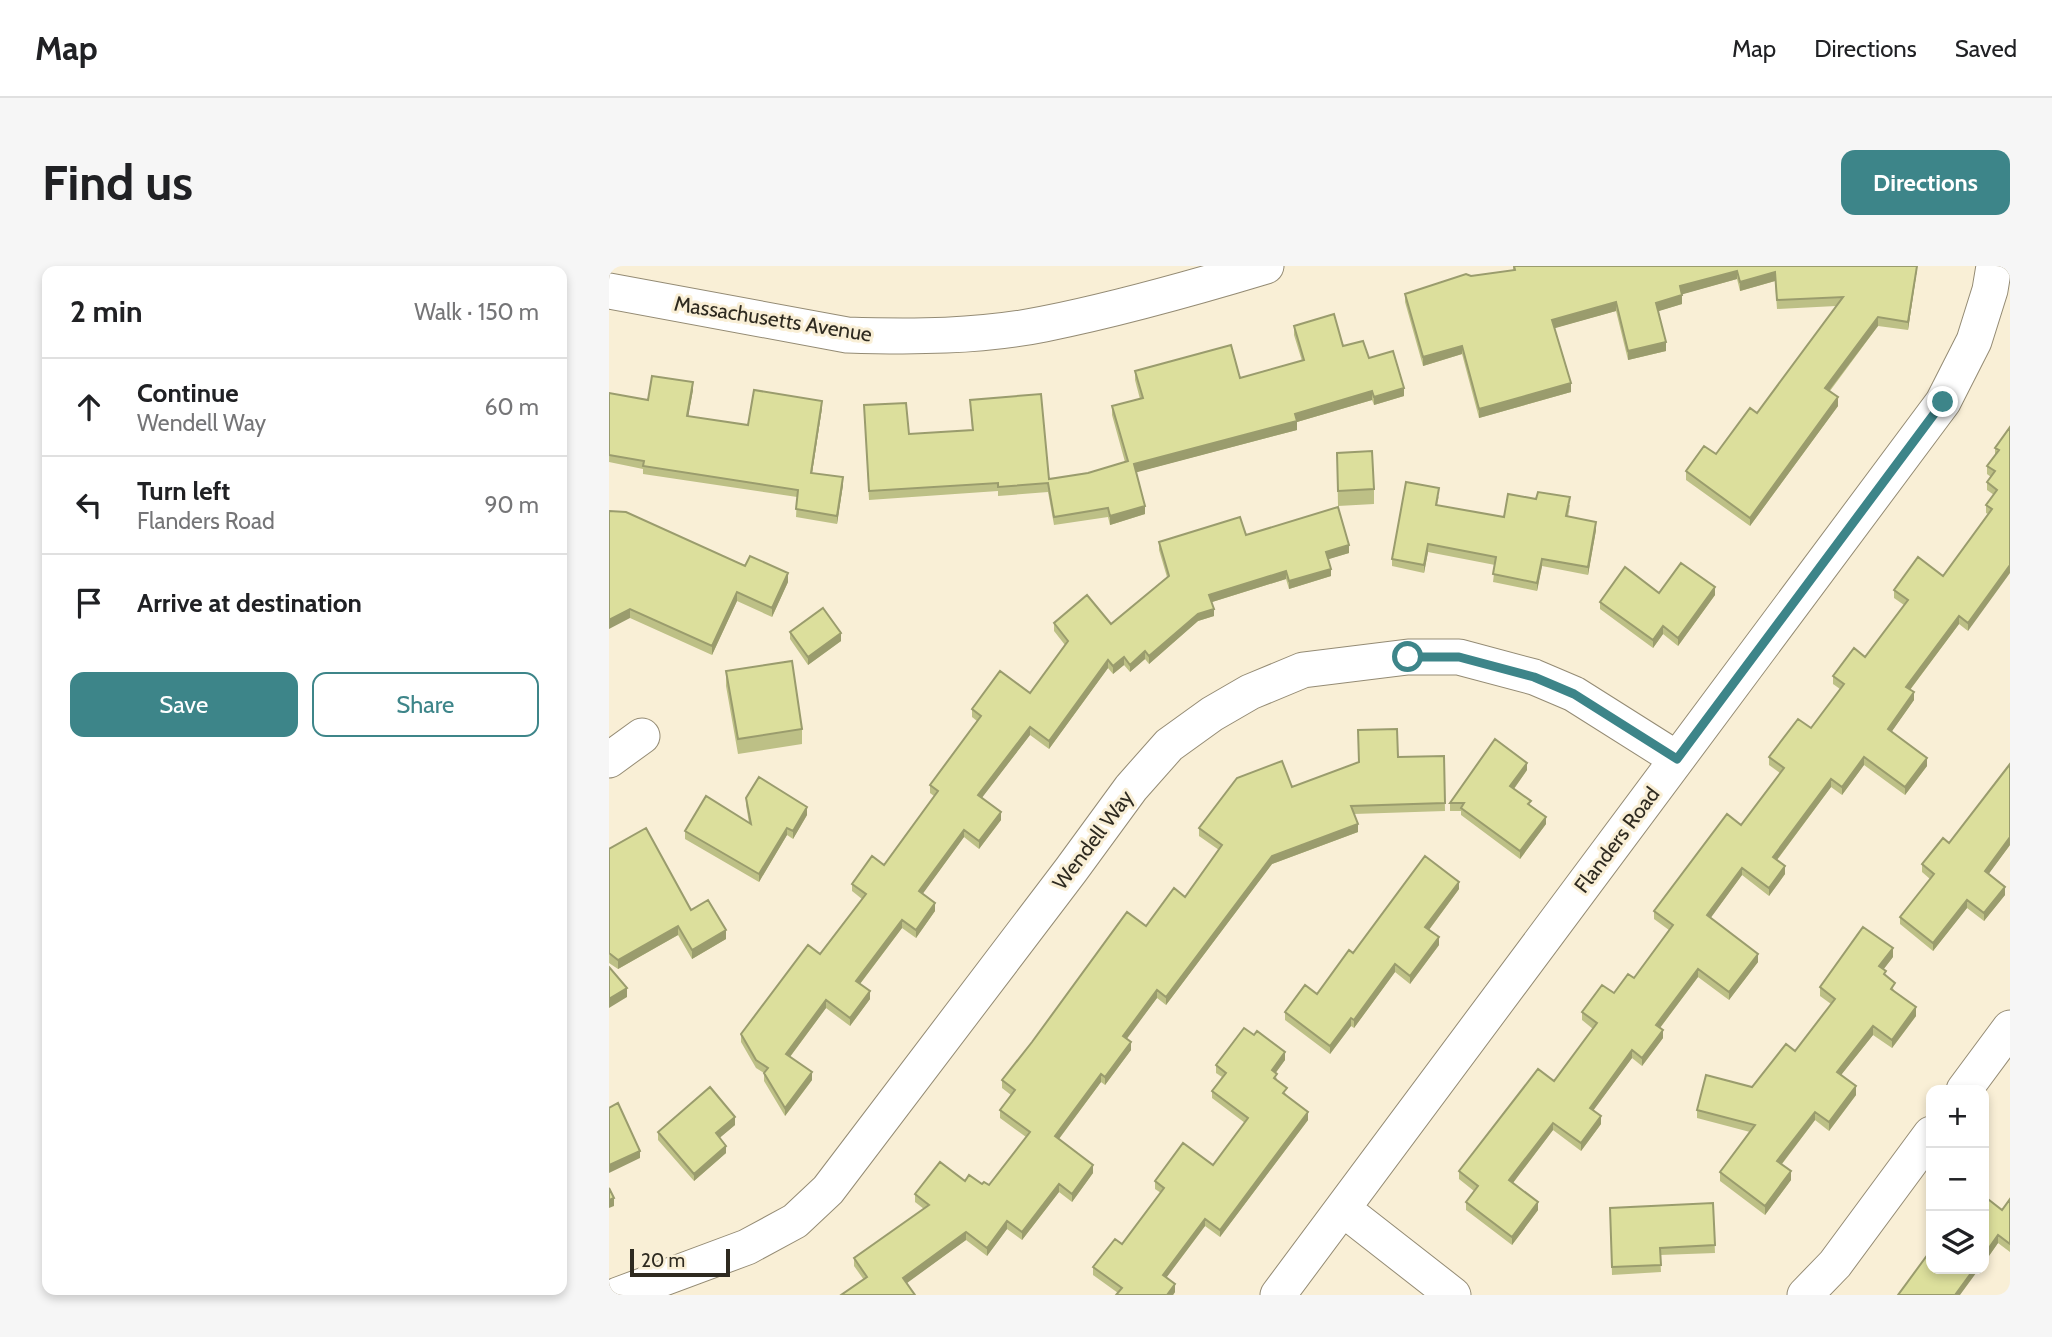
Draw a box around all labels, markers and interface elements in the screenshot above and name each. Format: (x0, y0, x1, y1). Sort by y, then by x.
text: Map (35, 28, 98, 68)
text: Map (1732, 34, 1776, 63)
text: Directions (1814, 34, 1917, 63)
text: Saved (1955, 34, 2017, 63)
button: Directions (1841, 150, 2010, 215)
text: Find us (42, 153, 193, 212)
street label: Massachusetts Avenue (672, 291, 874, 347)
text: 2 min (70, 293, 142, 330)
text: Walk · 150 m (414, 298, 539, 326)
text: Continue (137, 377, 239, 409)
route end (1927, 386, 1958, 417)
icon: ahead (70, 388, 108, 426)
text: 60 m (485, 393, 539, 421)
text: Wendell Way (137, 409, 266, 437)
text: Turn left (137, 475, 230, 507)
icon: left (70, 486, 108, 524)
text: 90 m (485, 491, 539, 519)
text: Flanders Road (137, 507, 275, 535)
icon: arrive (70, 584, 108, 622)
text: Arrive at destination (137, 587, 362, 619)
route start (1392, 641, 1423, 672)
button: Save (70, 672, 298, 737)
button: Share (312, 672, 539, 737)
street label: Flanders Road (1569, 782, 1664, 897)
street label: Wendell Way (1047, 785, 1138, 894)
map controls (1926, 1085, 1989, 1274)
button: + (1926, 1085, 1989, 1148)
button: − (1926, 1148, 1989, 1211)
button: layers (1926, 1211, 1989, 1274)
scale bar (630, 1246, 730, 1278)
text: 20 m (641, 1249, 685, 1272)

